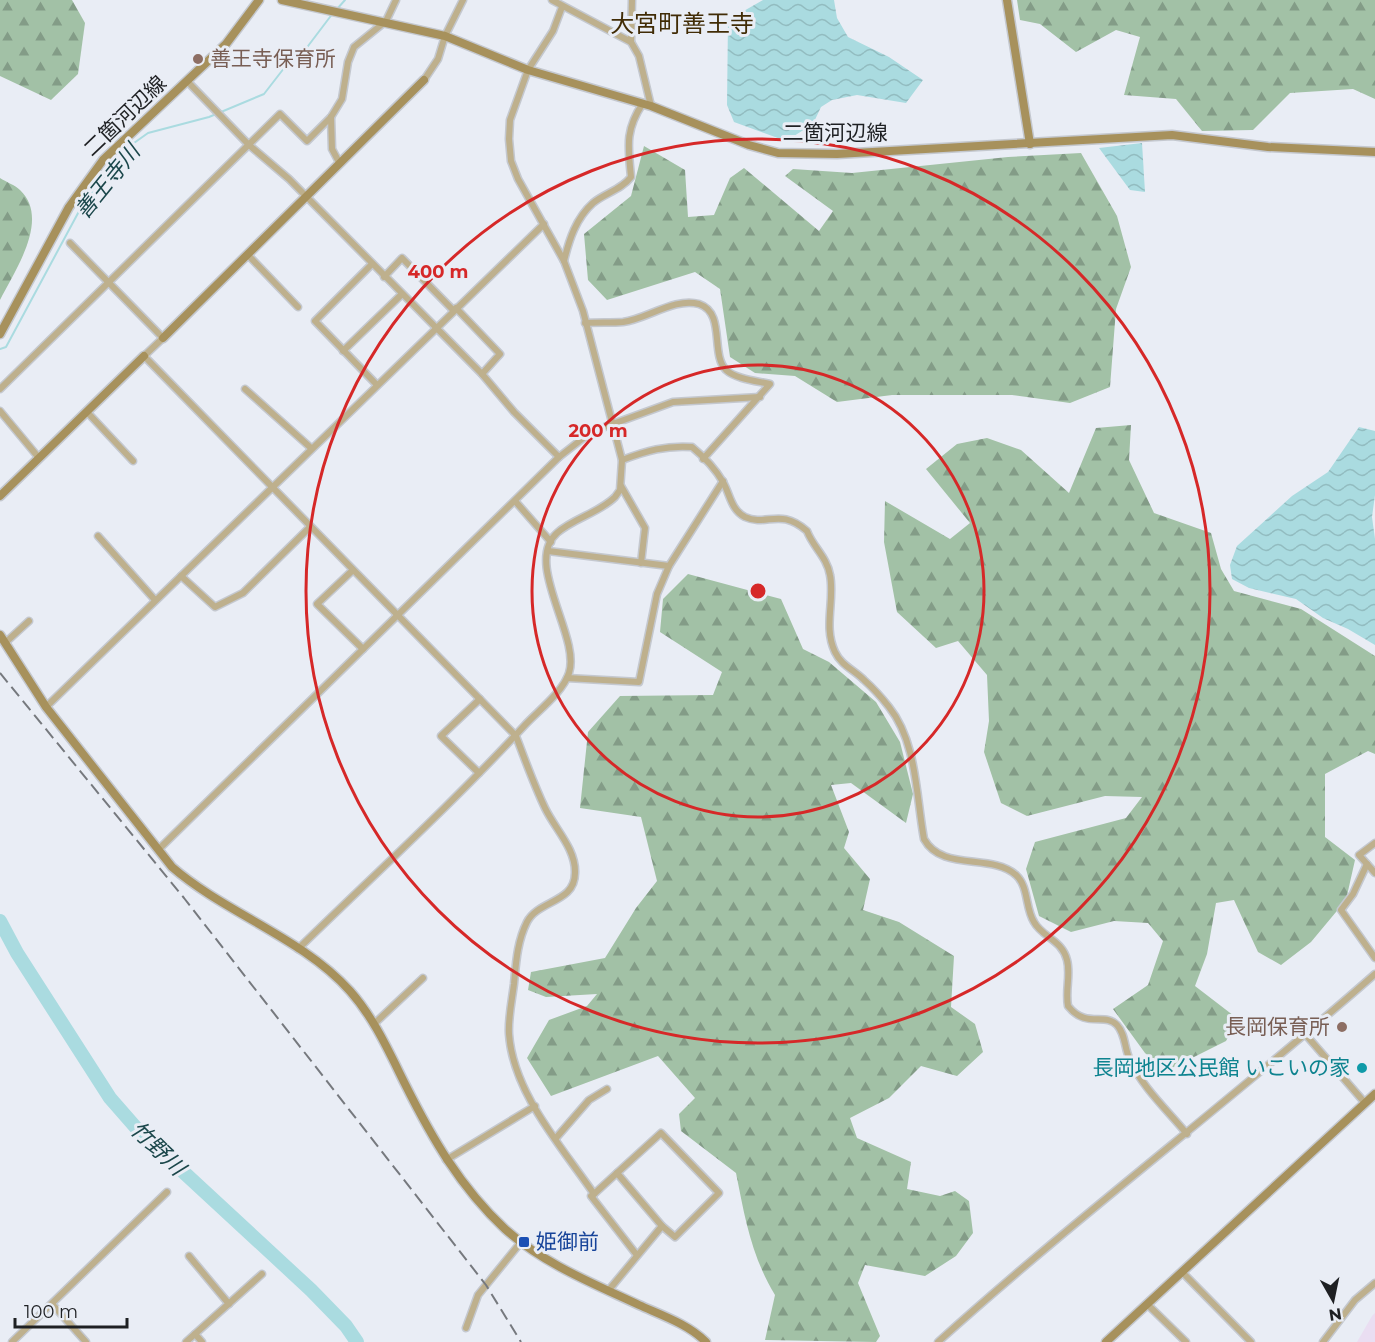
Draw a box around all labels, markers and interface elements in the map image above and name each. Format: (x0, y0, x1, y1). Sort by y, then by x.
district label: 大宮町善王寺 (610, 9, 754, 38)
place label: 善王寺保育所 (210, 46, 336, 71)
marker: 善王寺保育所 (191, 52, 205, 66)
street label: 二箇河辺線 (78, 70, 171, 161)
street label: 二箇河辺線 (783, 120, 888, 145)
water label: 善王寺川 (69, 137, 147, 224)
text: 400 m (408, 261, 468, 283)
text: 200 m (568, 420, 628, 442)
centre of rings (748, 581, 768, 601)
place label: 長岡保育所 (1225, 1014, 1330, 1039)
marker: 長岡保育所 (1335, 1020, 1349, 1034)
place label: 長岡地区公民館 いこいの家 (1092, 1055, 1350, 1080)
marker: 長岡地区公民館 いこいの家 (1355, 1061, 1369, 1075)
water label: 竹野川 (125, 1116, 192, 1182)
place label: 姫御前 (536, 1229, 599, 1254)
marker: 姫御前 (517, 1235, 531, 1249)
north arrow (1303, 1270, 1363, 1330)
scale bar (15, 1291, 128, 1329)
text: 100 m (24, 1301, 78, 1323)
text: N (1327, 1304, 1343, 1325)

